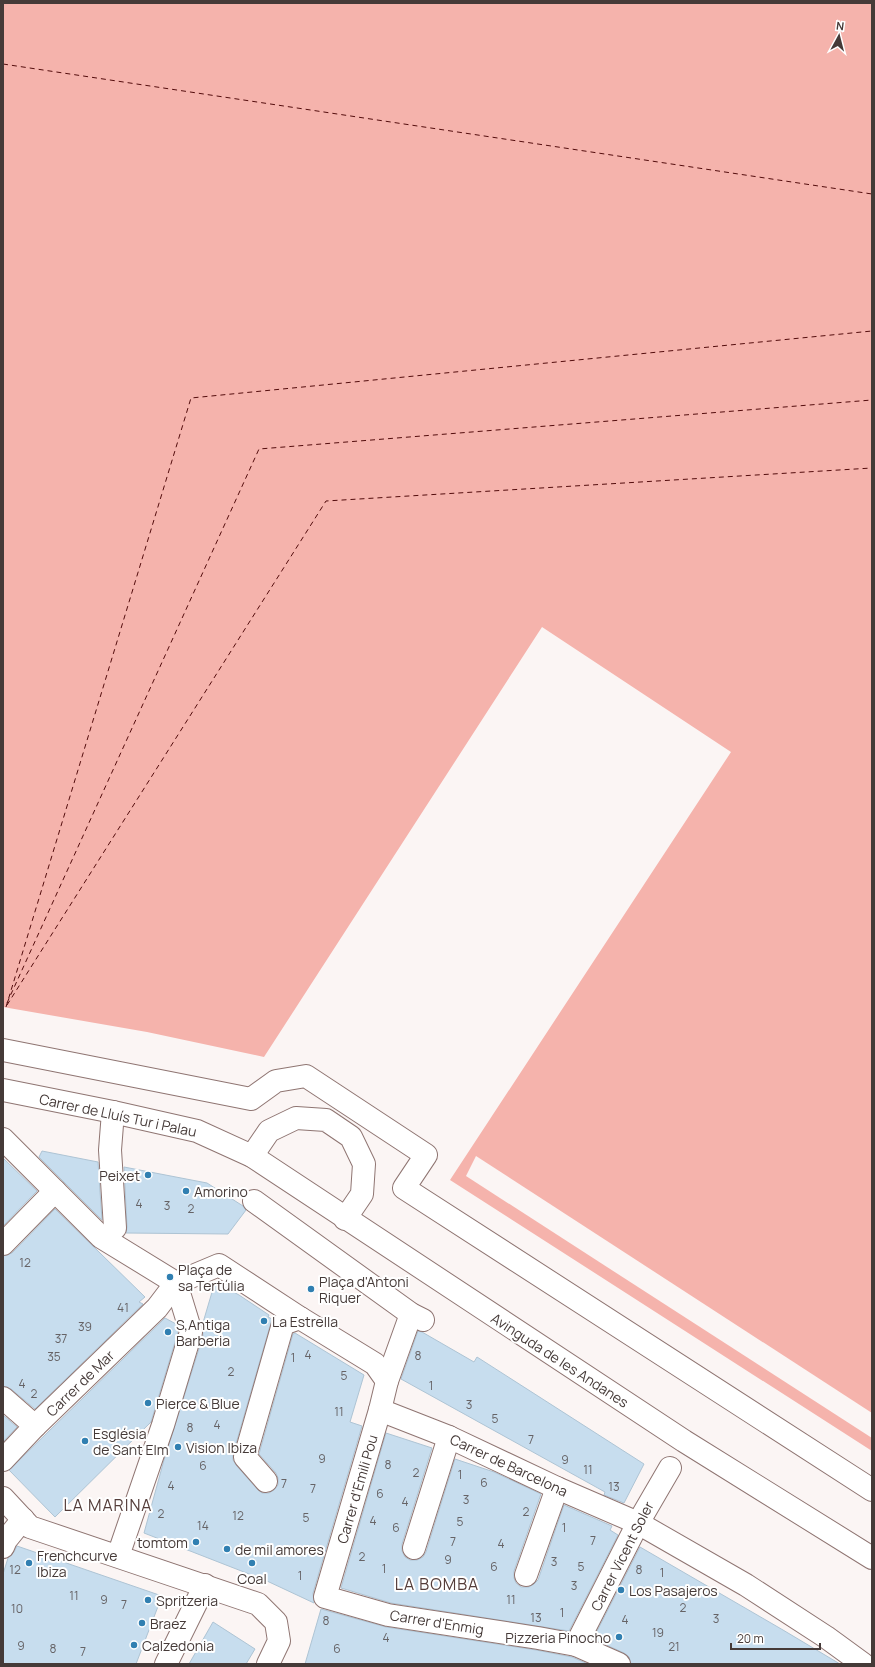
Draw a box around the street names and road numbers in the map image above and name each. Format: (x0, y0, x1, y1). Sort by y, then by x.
street label: Carrer de Lluís Tur i Palau (38, 1089, 198, 1141)
street label: Avinguda de les Andanes (488, 1308, 632, 1412)
street label: Carrer de Mar (42, 1346, 118, 1420)
street label: Carrer de Barcelona (447, 1429, 571, 1501)
street label: Carrer d'Emili Pou (332, 1432, 382, 1546)
street label: Carrer Vicent Soler (586, 1498, 658, 1614)
street label: Carrer d'Enmig (389, 1605, 485, 1639)

